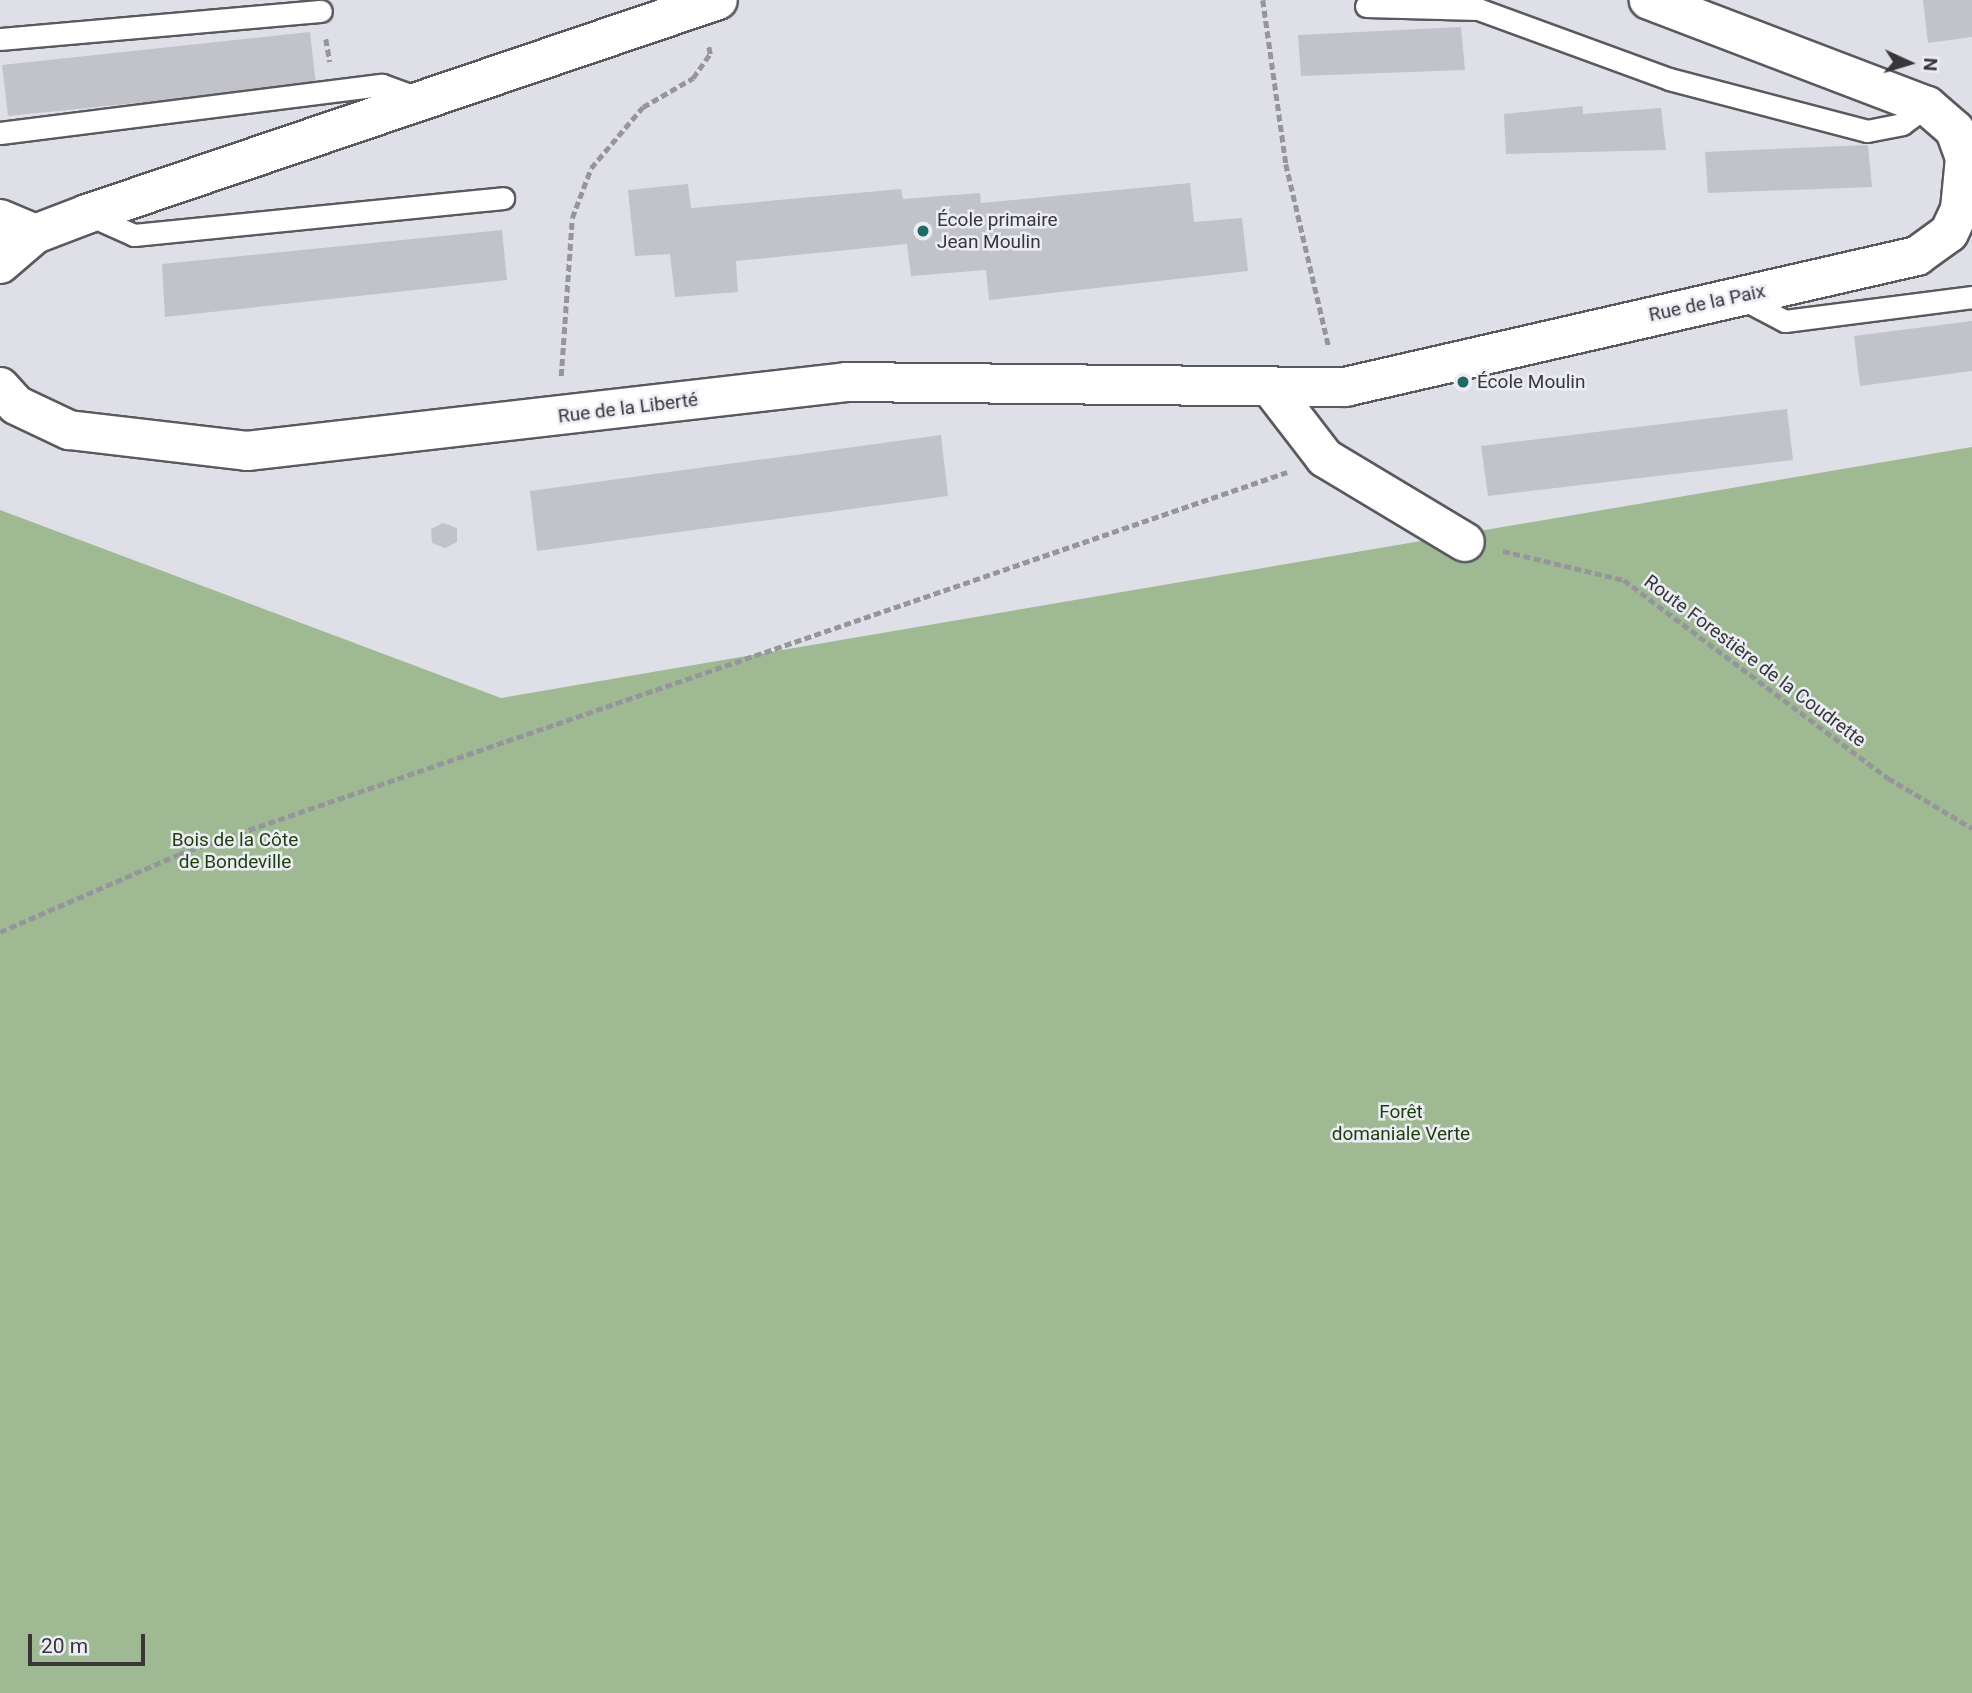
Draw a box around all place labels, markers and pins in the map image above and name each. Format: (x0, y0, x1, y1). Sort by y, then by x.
place label: École primaire Jean Moulin (937, 209, 1057, 253)
marker: École primaire Jean Moulin (915, 223, 931, 239)
place label: École Moulin (1477, 371, 1585, 393)
marker: École Moulin (1455, 374, 1471, 390)

